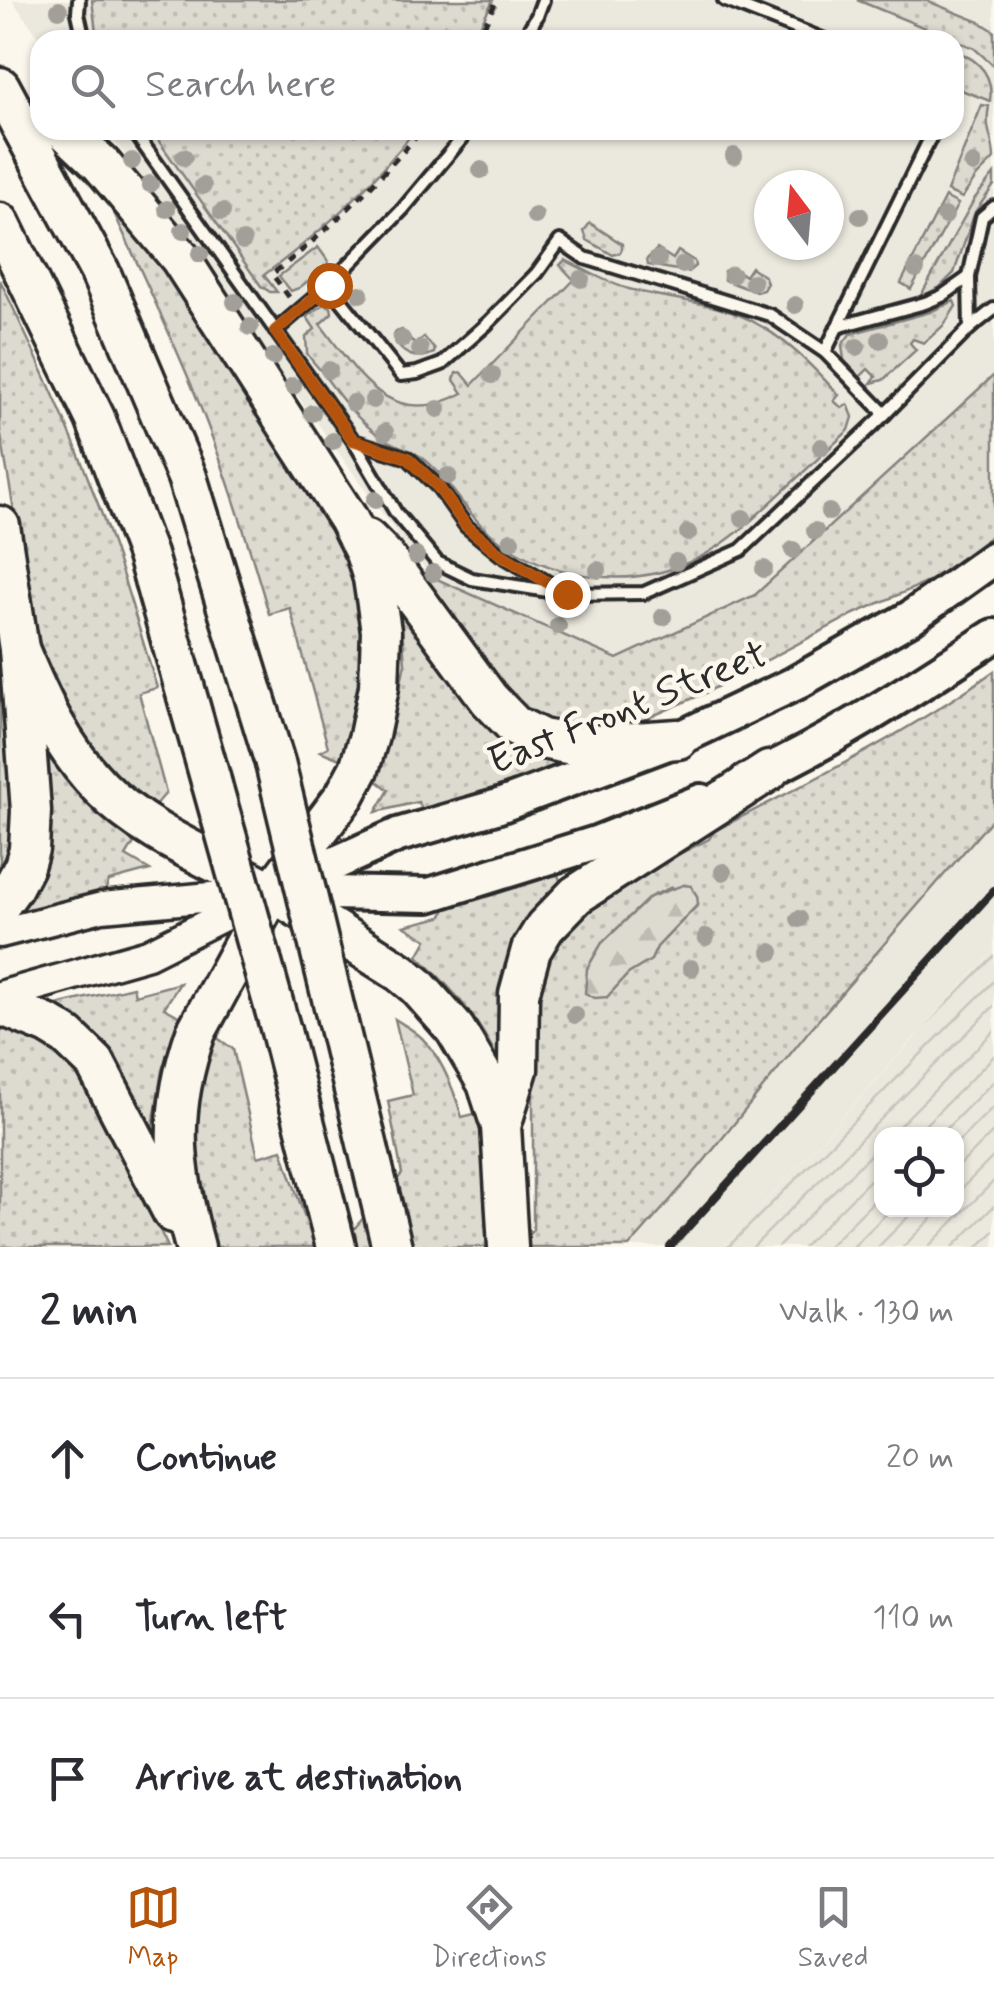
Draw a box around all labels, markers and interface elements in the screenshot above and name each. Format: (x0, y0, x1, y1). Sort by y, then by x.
search box (30, 30, 964, 140)
icon: search (65, 58, 120, 113)
text: Search here (145, 61, 336, 110)
north arrow (754, 170, 844, 260)
route start (307, 263, 353, 309)
route end (545, 572, 591, 618)
street label: East Front Street (481, 629, 776, 789)
map controls (874, 1127, 964, 1217)
button: locate (874, 1127, 964, 1217)
text: 2 min (40, 1285, 139, 1340)
text: Walk · 130 m (779, 1291, 954, 1333)
icon: ahead (40, 1431, 95, 1486)
text: Continue (135, 1434, 277, 1483)
text: 20 m (886, 1437, 954, 1479)
icon: left (40, 1591, 95, 1646)
text: Turn left (135, 1594, 287, 1643)
text: 110 m (873, 1597, 954, 1639)
icon: arrive (40, 1751, 95, 1806)
text: Arrive at destination (135, 1754, 462, 1803)
tab: Map (126, 1880, 181, 1977)
tab: Directions (432, 1880, 547, 1977)
tab: Saved (798, 1880, 868, 1977)

